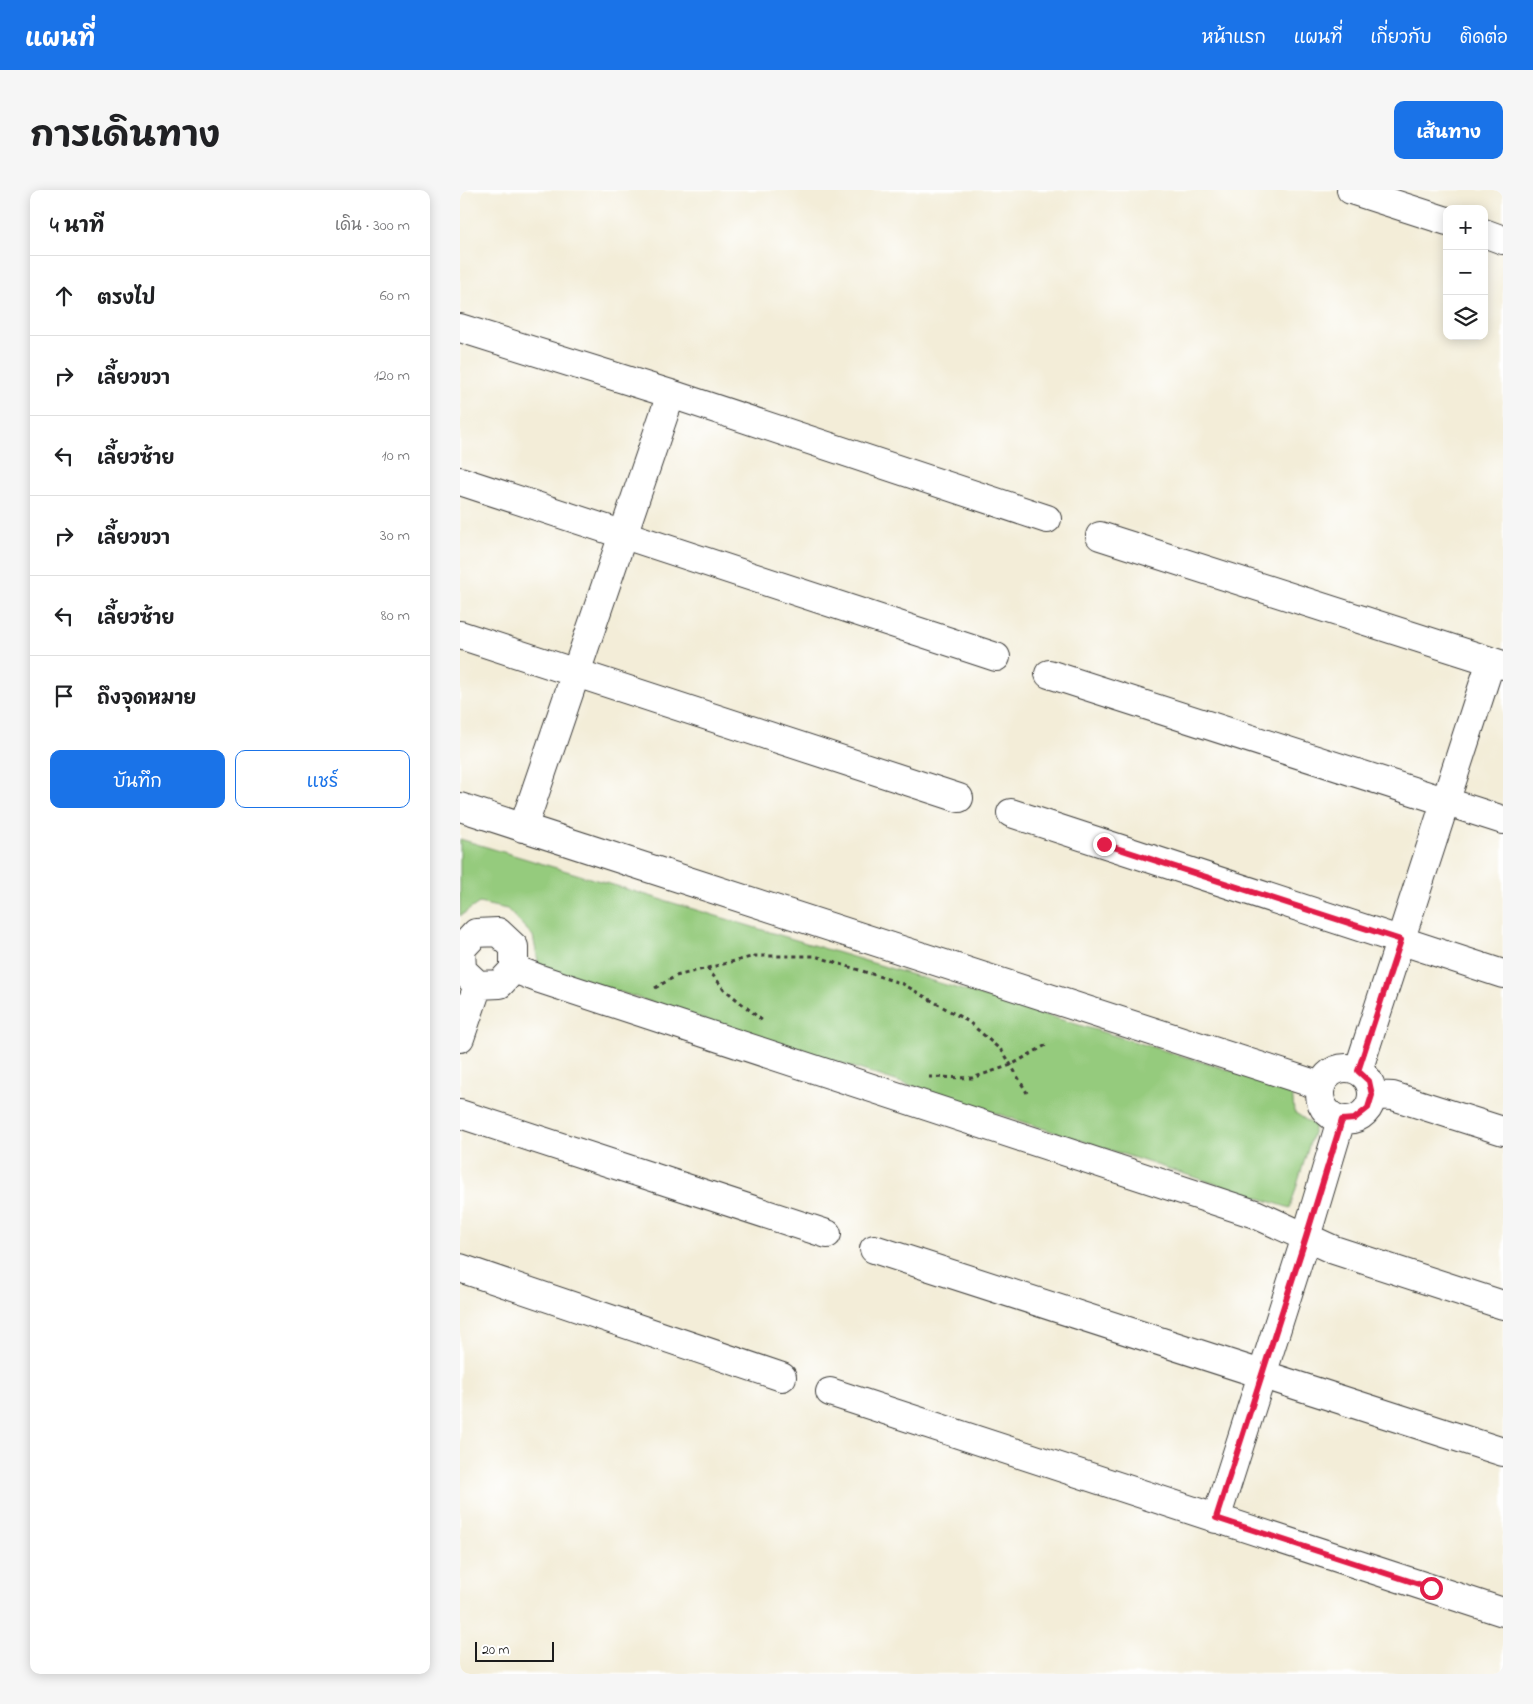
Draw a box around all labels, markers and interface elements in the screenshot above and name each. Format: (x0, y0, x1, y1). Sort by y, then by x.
text: แผนที่ (25, 23, 95, 58)
text: หน้าแรก (1202, 26, 1266, 52)
text: แผนที่ (1294, 26, 1342, 52)
text: เกี่ยวกับ (1370, 26, 1432, 52)
text: ติดต่อ (1460, 26, 1508, 52)
button: เส้นทาง (1394, 101, 1503, 159)
text: การเดินทาง (30, 112, 220, 163)
map controls (1443, 205, 1488, 340)
button: + (1443, 205, 1488, 250)
text: 4 นาที (50, 212, 104, 242)
text: เดิน · 300 m (335, 214, 410, 238)
button: − (1443, 250, 1488, 295)
icon: ahead (50, 282, 78, 310)
text: 60 m (380, 284, 410, 308)
text: ตรงไป (97, 286, 155, 313)
button: layers (1443, 295, 1488, 340)
icon: right (50, 362, 78, 390)
text: 120 m (374, 364, 410, 388)
text: เลี้ยวขวา (97, 366, 170, 393)
icon: left (50, 442, 78, 470)
text: 10 m (382, 444, 410, 468)
text: เลี้ยวซ้าย (97, 446, 174, 473)
icon: right (50, 522, 78, 550)
text: 30 m (380, 524, 410, 548)
text: เลี้ยวขวา (97, 526, 170, 553)
icon: left (50, 602, 78, 630)
text: 80 m (381, 604, 410, 628)
text: เลี้ยวซ้าย (97, 606, 174, 633)
icon: arrive (50, 682, 78, 710)
text: ถึงจุดหมาย (97, 686, 196, 713)
button: บันทึก (50, 750, 225, 808)
button: แชร์ (235, 750, 410, 808)
route end (1093, 833, 1116, 856)
route start (1420, 1577, 1443, 1600)
scale bar (475, 1639, 554, 1662)
text: 20 m (482, 1640, 509, 1661)

